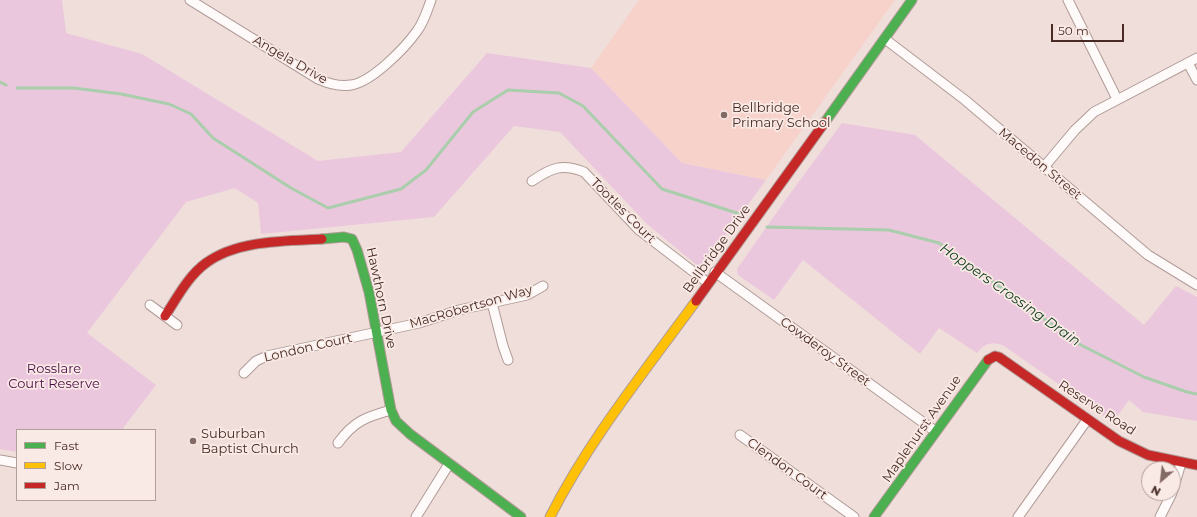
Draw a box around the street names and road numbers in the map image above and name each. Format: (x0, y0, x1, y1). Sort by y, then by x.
street label: Angela Drive (250, 32, 330, 88)
street label: Macedon Street (995, 125, 1085, 203)
street label: Tootles Court (587, 175, 659, 247)
street label: Bellbridge Drive (680, 202, 754, 296)
street label: Hawthorn Drive (363, 246, 399, 350)
street label: MacRobertson Way (408, 282, 534, 332)
street label: Cowderoy Street (777, 314, 873, 390)
street label: London Court (262, 330, 354, 366)
street label: Maplehurst Avenue (879, 372, 965, 486)
street label: Reserve Road (1055, 377, 1139, 439)
street label: Clendon Court (744, 435, 830, 503)

